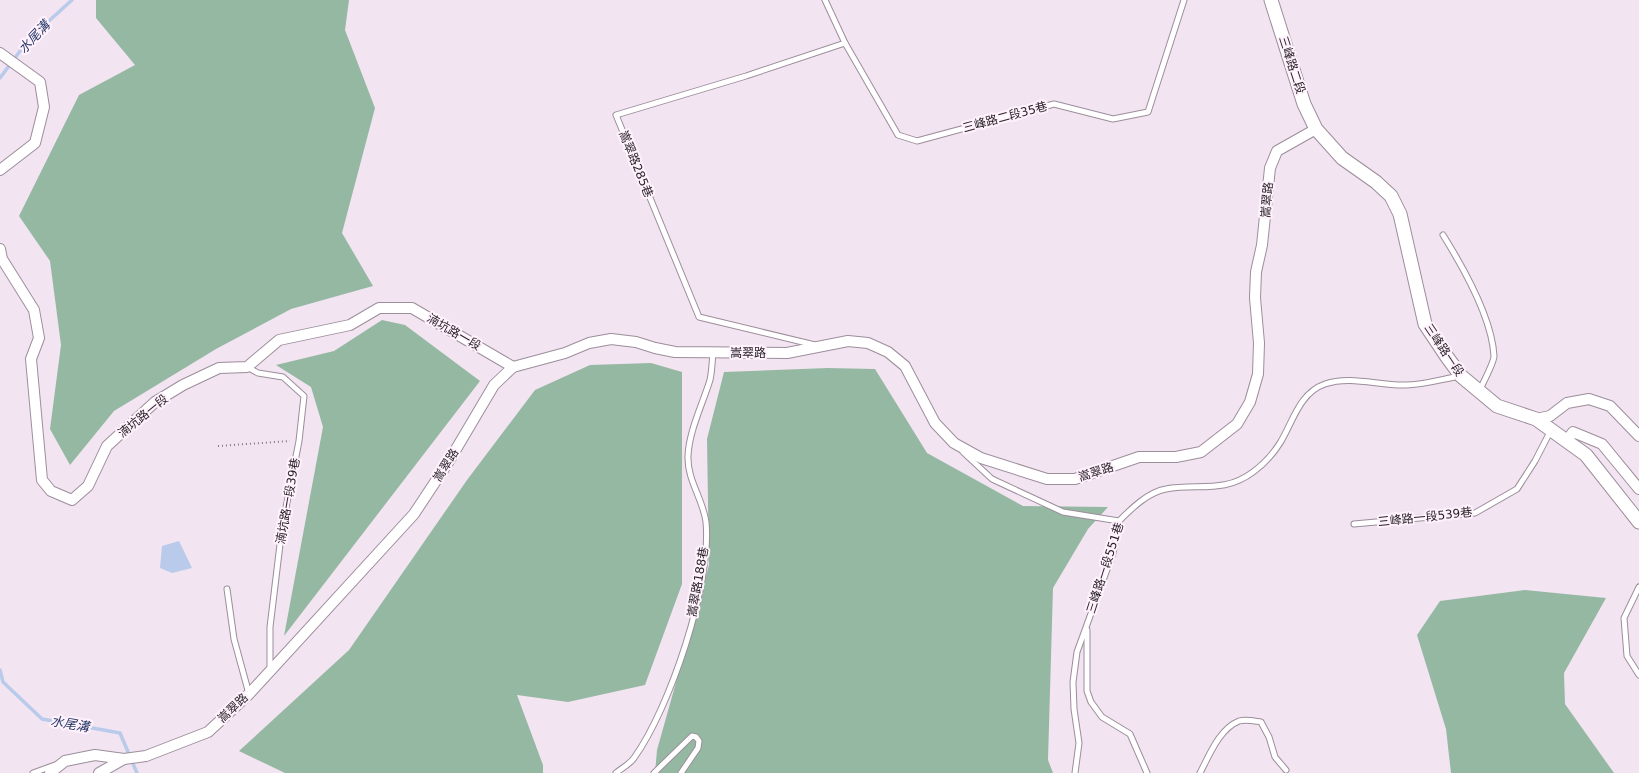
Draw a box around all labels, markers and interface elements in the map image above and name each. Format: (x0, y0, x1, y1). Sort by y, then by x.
water label: 水尾溝 (15, 16, 54, 56)
street label: 三峰路二段 (1276, 34, 1308, 96)
street label: 三峰路二段35巷 (961, 99, 1049, 135)
street label: 嵩翠路285巷 (616, 129, 656, 199)
street label: 嵩翠路 (1258, 181, 1276, 219)
street label: 湳坑路一段 (425, 311, 483, 353)
street label: 三峰路一段 (1421, 321, 1467, 379)
street label: 嵩翠路 (730, 346, 766, 360)
street label: 湳坑路一段 (115, 392, 171, 440)
street label: 嵩翠路 (431, 446, 461, 484)
street label: 湳坑路一段39巷 (274, 457, 302, 545)
street label: 嵩翠路 (1077, 460, 1115, 484)
street label: 三峰路一段539巷 (1377, 505, 1473, 529)
street label: 三峰路一段551巷 (1084, 521, 1126, 615)
street label: 嵩翠路188巷 (685, 546, 711, 618)
street label: 嵩翠路 (215, 691, 251, 725)
water label: 水尾溝 (49, 713, 92, 735)

